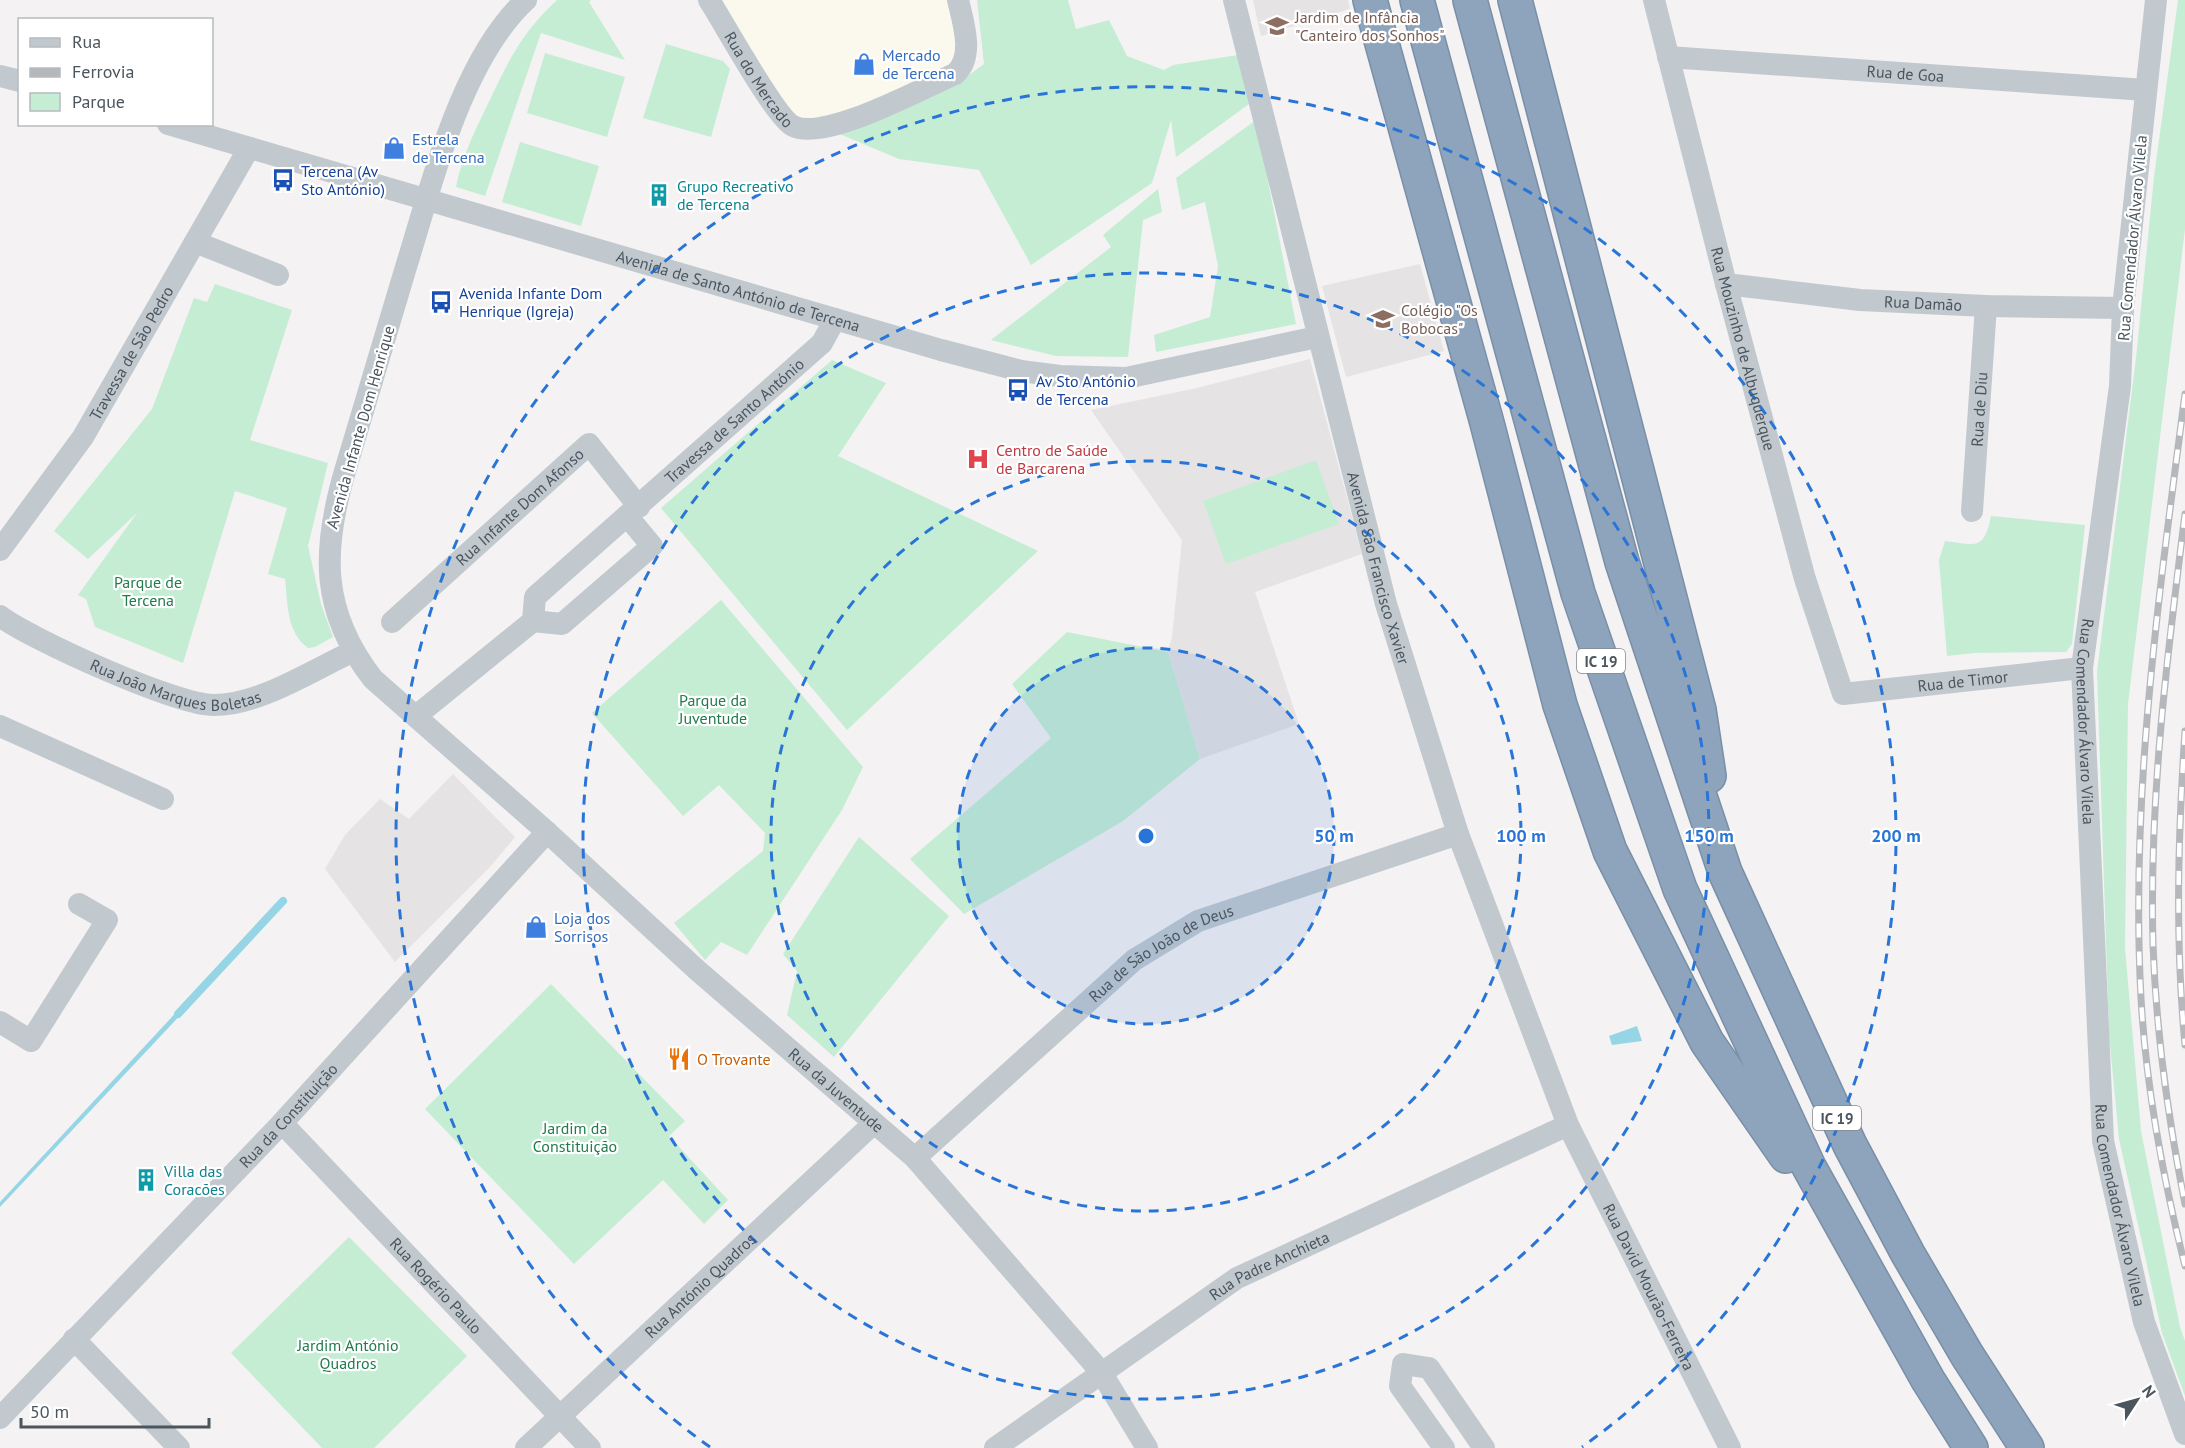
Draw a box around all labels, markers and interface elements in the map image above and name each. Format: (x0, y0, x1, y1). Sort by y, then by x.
place label: Jardim de Infância "Canteiro dos Sonhos" (1294, 7, 1445, 45)
school or university icon: Jardim de Infância "Canteiro dos Sonhos" (1264, 13, 1290, 39)
legend (18, 18, 213, 126)
street label: Rua do Mercado (720, 28, 798, 132)
text: Rua (72, 30, 101, 53)
place label: Mercado de Tercena (882, 45, 955, 83)
shop icon: Mercado de Tercena (851, 51, 877, 77)
text: Ferrovia (72, 60, 135, 83)
street label: Rua de Goa (1866, 61, 1945, 86)
text: Parque (72, 90, 125, 113)
place label: Estrela de Tercena (412, 129, 485, 167)
street label: Rua Comendador Álvaro Vilela (2113, 134, 2151, 342)
shop icon: Estrela de Tercena (381, 135, 407, 161)
place label: Tercena (Av Sto António) (301, 161, 385, 199)
bus stop icon: Tercena (Av Sto António) (270, 167, 296, 193)
place label: Grupo Recreativo de Tercena (677, 176, 794, 214)
building icon: Grupo Recreativo de Tercena (646, 182, 672, 208)
street label: Rua Mouzinho de Albuquerque (1707, 245, 1780, 453)
street label: Avenida de Santo António de Tercena (614, 246, 862, 336)
street label: Travessa de São Pedro (85, 282, 178, 424)
place label: Avenida Infante Dom Henrique (Igreja) (459, 283, 602, 321)
bus stop icon: Avenida Infante Dom Henrique (Igreja) (428, 289, 454, 315)
street label: Rua Damão (1883, 291, 1962, 315)
place label: Colégio "Os Bobocas" (1401, 300, 1478, 338)
school or university icon: Colégio "Os Bobocas" (1370, 306, 1396, 332)
street label: Avenida Infante Dom Henrique (321, 323, 399, 531)
street label: Travessa de Santo António (661, 354, 808, 488)
place label: Av Sto António de Tercena (1036, 371, 1136, 409)
street label: Rua de Diu (1966, 371, 1991, 447)
bus stop icon: Av Sto António de Tercena (1005, 377, 1031, 403)
place label: Centro de Saúde de Barcarena (996, 440, 1108, 478)
street label: Rua Infante Dom Afonso (451, 444, 588, 570)
hospital icon: Centro de Saúde de Barcarena (965, 446, 991, 472)
street label: Avenida São Francisco Xavier (1343, 470, 1414, 667)
park label: Parque de Tercena (114, 572, 182, 610)
street label: Rua Comendador Álvaro Vilela (2072, 617, 2099, 825)
road number: IC 19 (1577, 649, 1625, 673)
street label: Rua João Marques Boletas (87, 654, 264, 715)
street label: Rua de Timor (1916, 666, 2010, 696)
park label: Parque da Juventude (678, 690, 747, 728)
text: 50 m (1314, 824, 1354, 847)
text: 100 m (1496, 824, 1546, 847)
text: 150 m (1684, 824, 1734, 847)
text: 200 m (1871, 824, 1921, 847)
centre of rings (1136, 826, 1156, 846)
street label: Rua de São João de Deus (1084, 900, 1236, 1006)
place label: Loja dos Sorrisos (554, 908, 611, 946)
shop icon: Loja dos Sorrisos (523, 914, 549, 940)
street label: Rua da Juventude (784, 1043, 888, 1137)
restaurant icon: O Trovante (666, 1046, 692, 1072)
place label: O Trovante (697, 1049, 771, 1069)
street label: Rua da Constituição (235, 1059, 342, 1172)
street label: Rua Comendador Álvaro Vilela (2091, 1103, 2150, 1308)
road number: IC 19 (1813, 1106, 1861, 1130)
park label: Jardim da Constituição (533, 1118, 617, 1156)
place label: Villa das Coracões (163, 1161, 225, 1199)
building icon: Villa das Coracões (133, 1167, 159, 1193)
street label: Rua David Mourão-Ferreira (1599, 1200, 1699, 1374)
street label: Rua Padre Anchieta (1205, 1227, 1332, 1305)
street label: Rua António Quadros (640, 1229, 760, 1342)
street label: Rua Rogério Paulo (386, 1233, 486, 1338)
park label: Jardim António Quadros (296, 1335, 399, 1373)
north arrow (2107, 1370, 2167, 1430)
text: N (2138, 1381, 2160, 1401)
scale bar (21, 1391, 208, 1429)
text: 50 m (30, 1400, 69, 1423)

